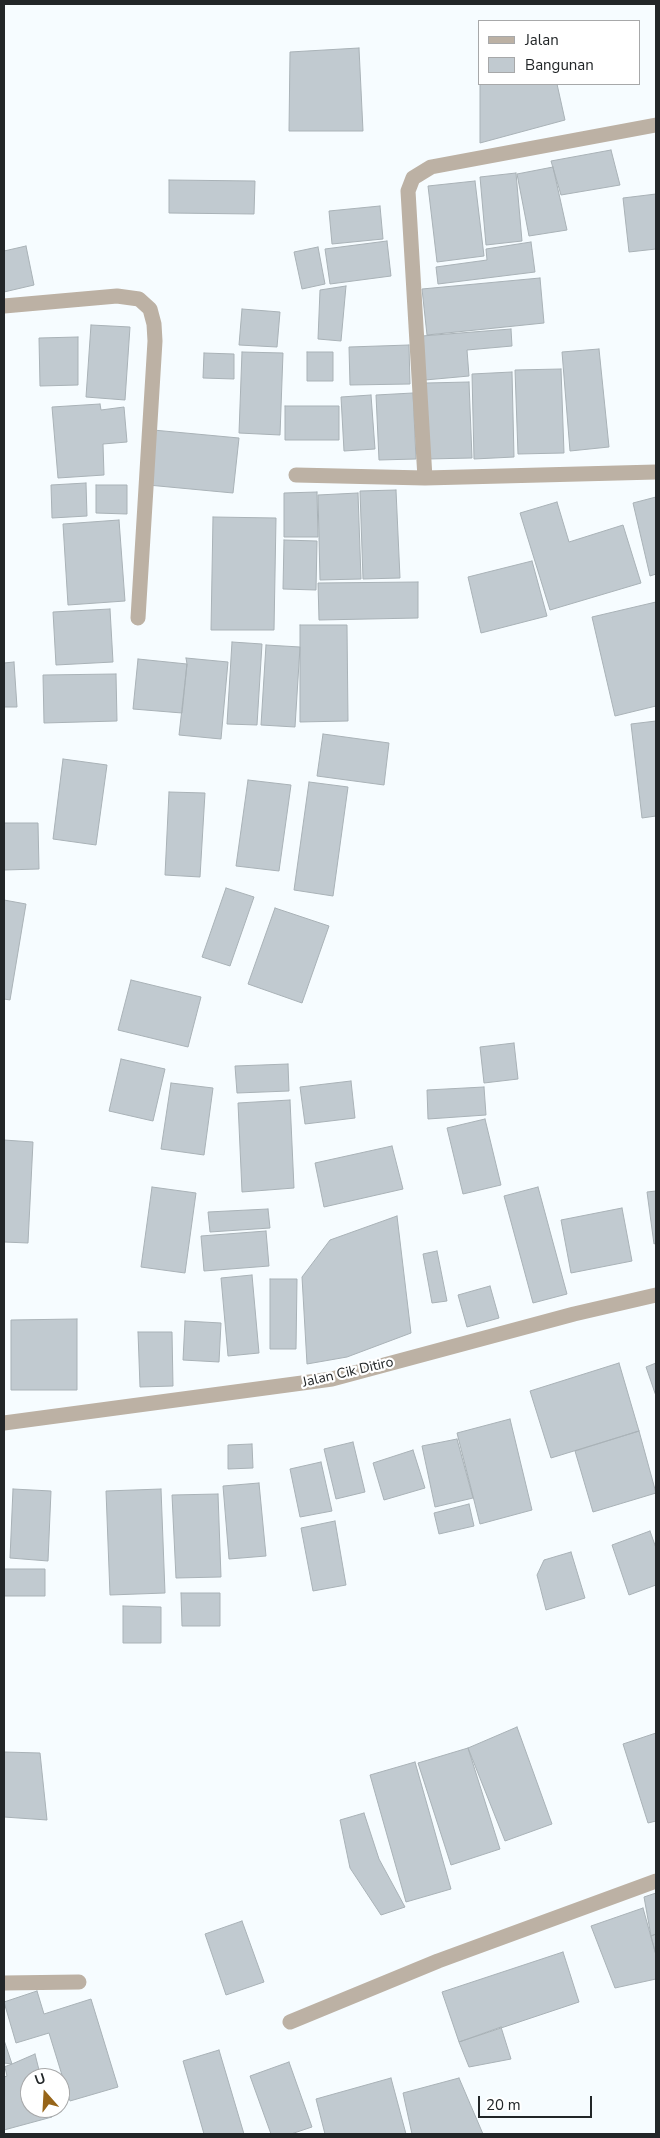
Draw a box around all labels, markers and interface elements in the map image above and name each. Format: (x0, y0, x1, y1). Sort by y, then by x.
legend (478, 20, 640, 85)
text: Jalan (525, 30, 559, 50)
text: Bangunan (525, 55, 594, 75)
street label: Jalan Cik Ditiro (301, 1354, 395, 1392)
north arrow (20, 2068, 70, 2118)
text: U (32, 2069, 48, 2090)
scale bar (480, 2086, 594, 2118)
text: 20 m (486, 2095, 521, 2115)

